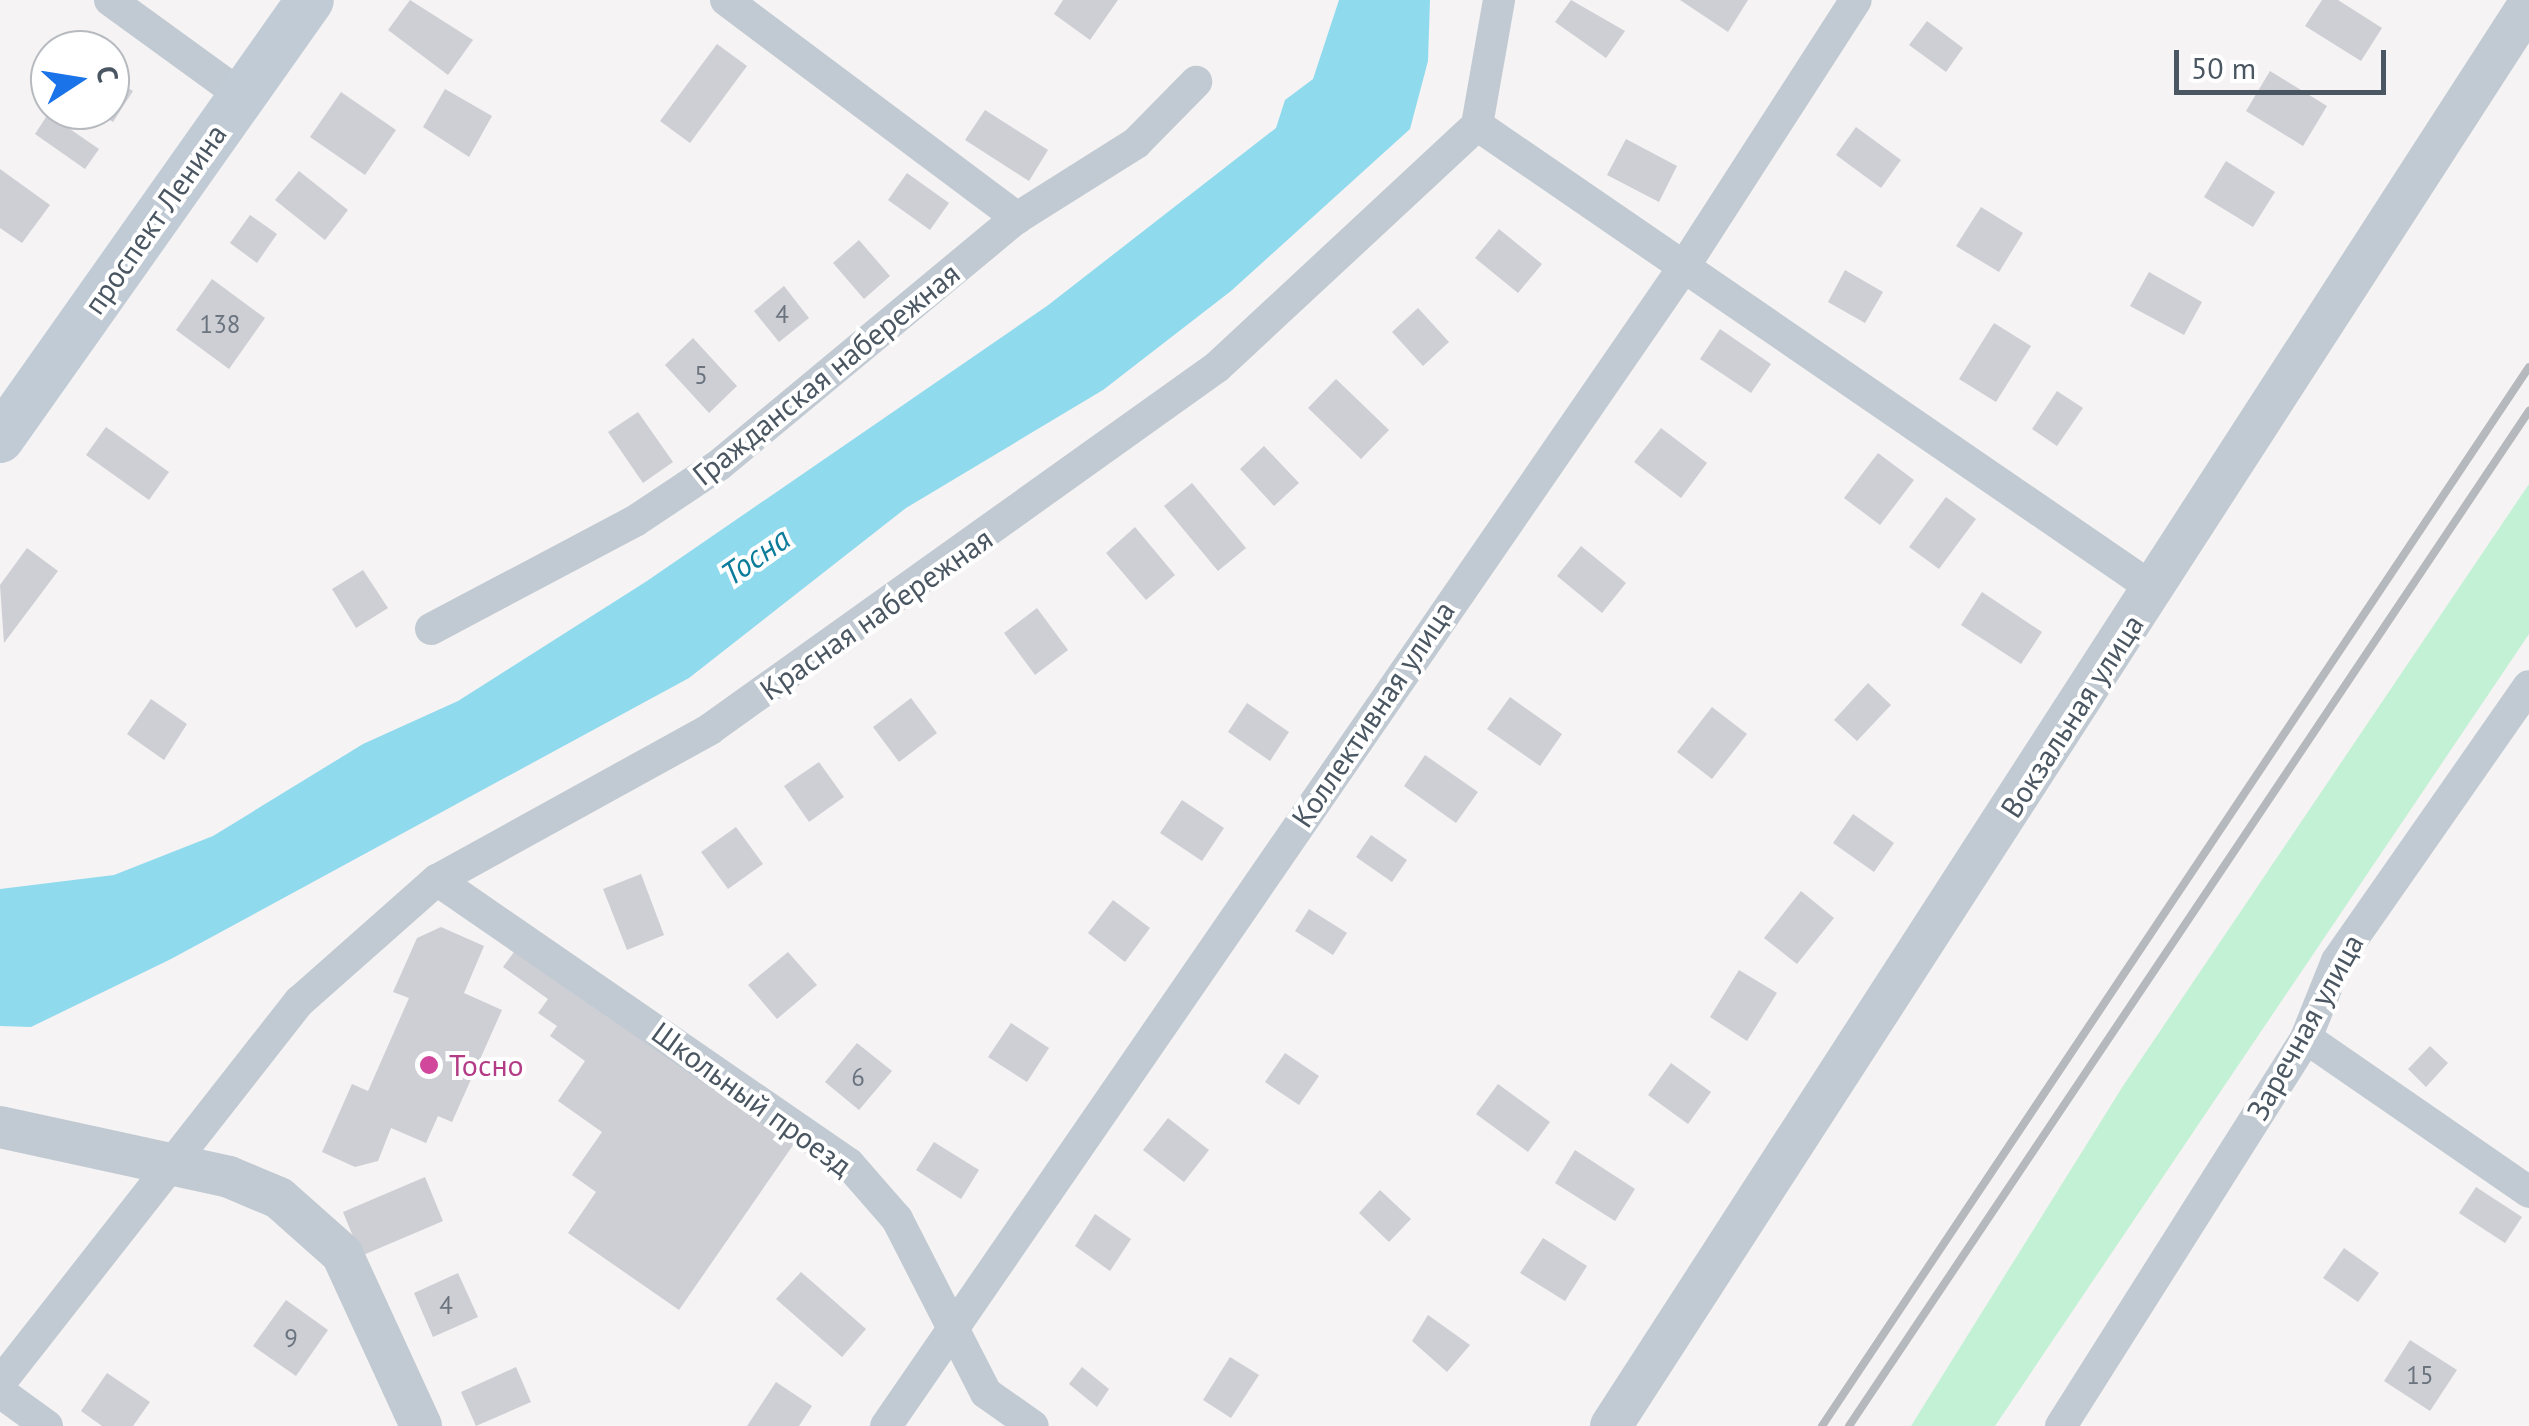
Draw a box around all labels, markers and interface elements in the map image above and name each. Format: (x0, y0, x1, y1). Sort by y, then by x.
north arrow (30, 30, 130, 130)
scale bar (2179, 30, 2392, 92)
text: 50 m (2191, 48, 2256, 87)
text: С (88, 63, 128, 86)
street label: проспект Ленина (76, 116, 234, 322)
street label: Гражданская набережная (685, 255, 967, 493)
house number: 4 (775, 299, 789, 329)
house number: 138 (200, 309, 240, 339)
house number: 5 (694, 360, 708, 390)
water label: Тосна (713, 519, 797, 593)
street label: Красная набережная (753, 520, 999, 708)
street label: Коллективная улица (1284, 594, 1462, 834)
street label: Вокзальная улица (1993, 608, 2151, 824)
street label: Заречная улица (2239, 928, 2371, 1126)
street label: Школьный проезд (645, 1014, 859, 1184)
place label: Тосно (449, 1047, 524, 1083)
marker: Тосно (418, 1054, 440, 1076)
house number: 6 (851, 1062, 865, 1092)
house number: 4 (439, 1290, 453, 1320)
house number: 9 (284, 1323, 298, 1353)
house number: 15 (2406, 1360, 2434, 1390)

